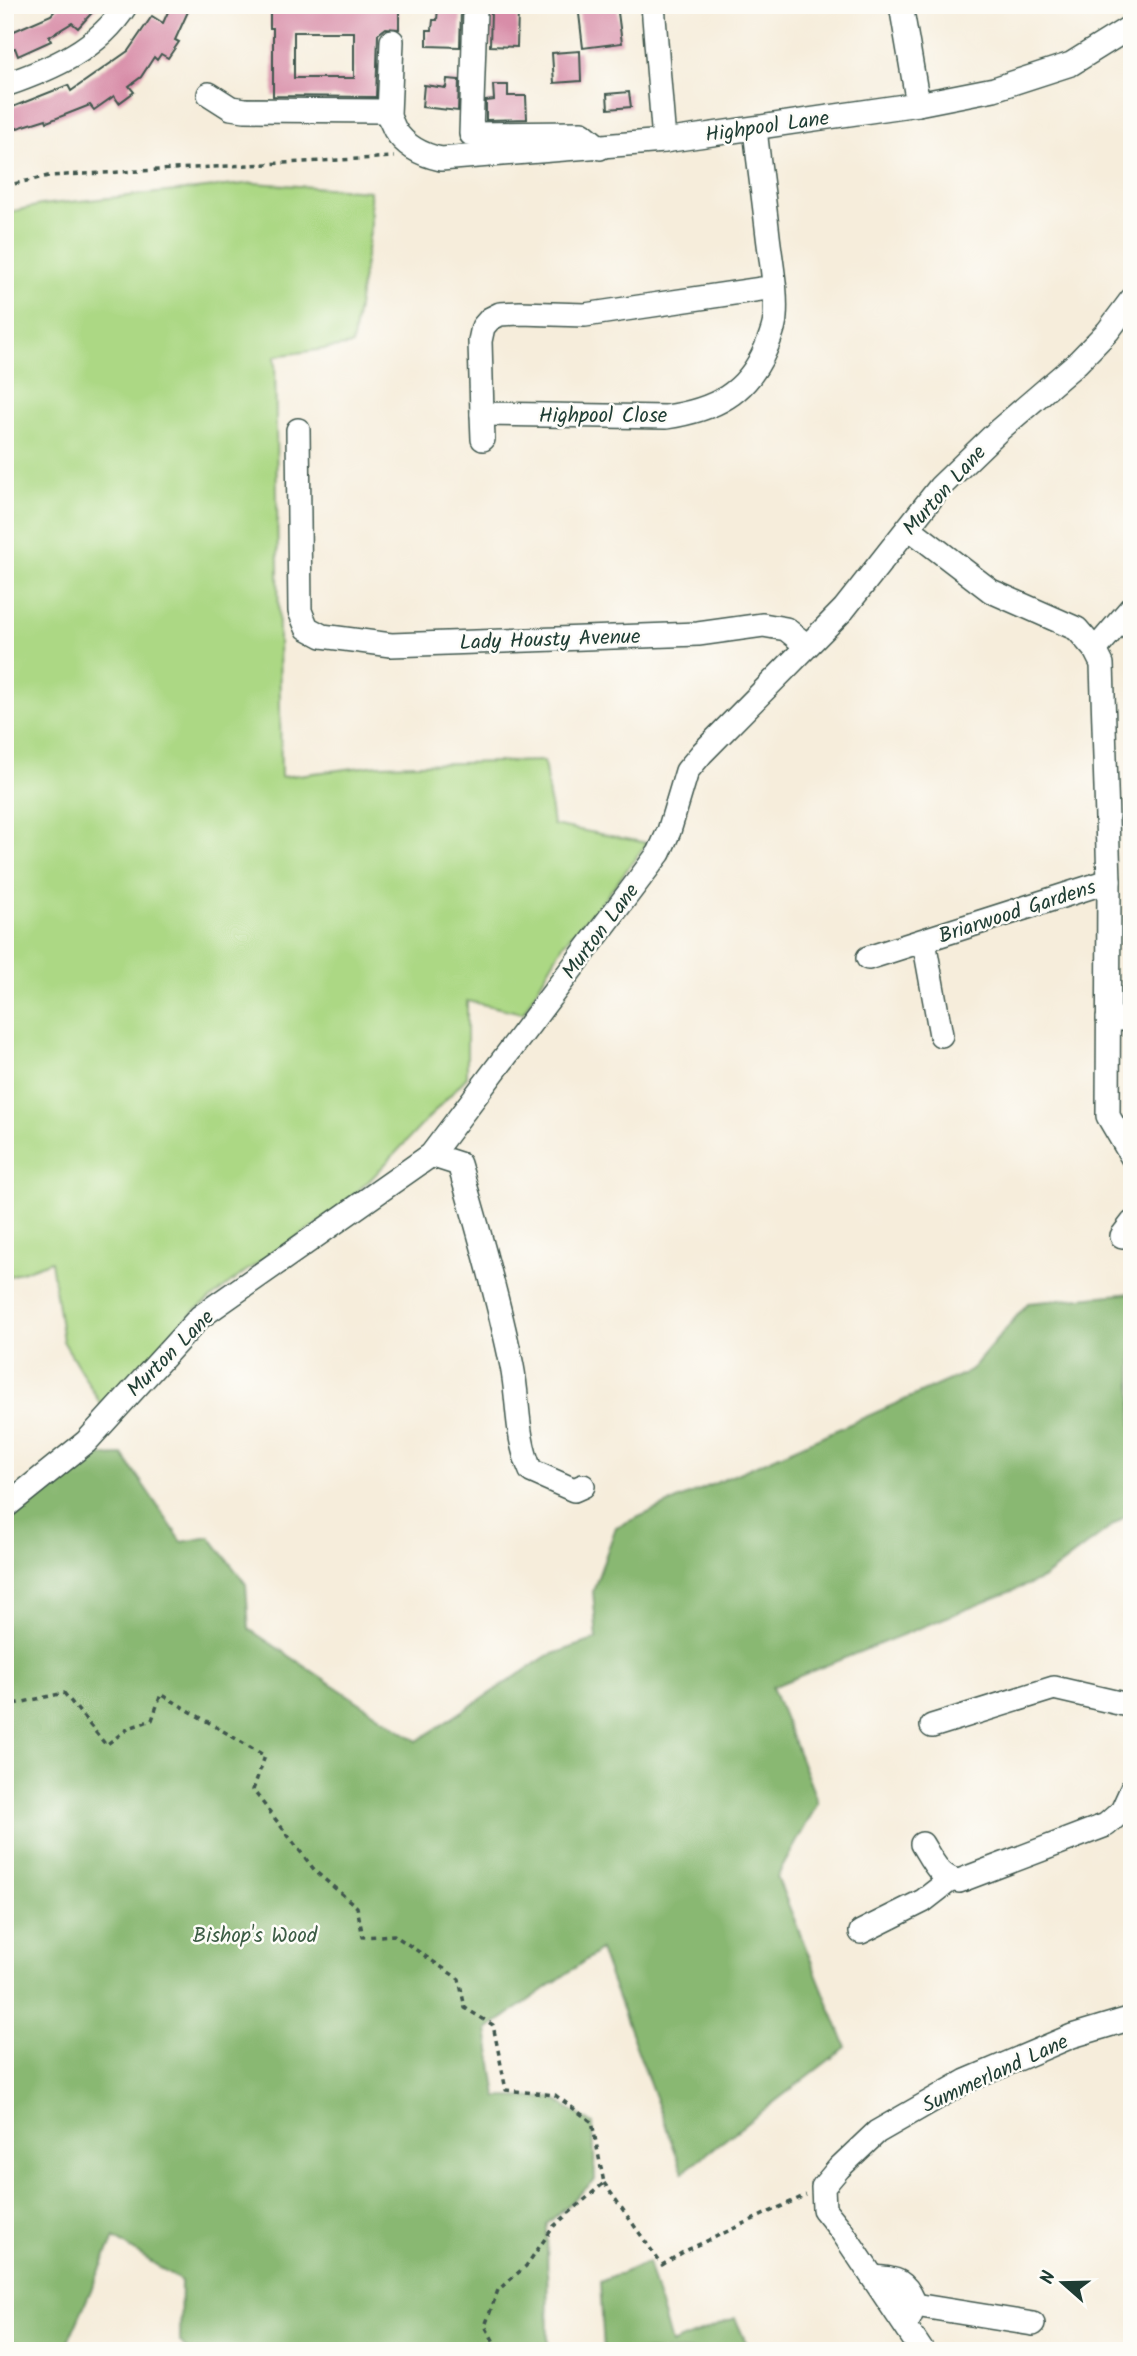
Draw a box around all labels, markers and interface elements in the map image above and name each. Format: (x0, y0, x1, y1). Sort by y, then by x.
street label: Highpool Lane (703, 102, 832, 153)
street label: Highpool Close (539, 400, 668, 433)
street label: Murton Lane (895, 438, 995, 544)
street label: Lady Housty Avenue (459, 621, 642, 660)
street label: Briarwood Gardens (934, 871, 1101, 953)
street label: Murton Lane (554, 876, 649, 987)
street label: Murton Lane (119, 1302, 223, 1406)
park label: Bishop's Wood (193, 1920, 318, 1953)
street label: Summerland Lane (917, 2026, 1075, 2123)
north arrow (1028, 2248, 1098, 2318)
text: N (1033, 2267, 1065, 2289)

